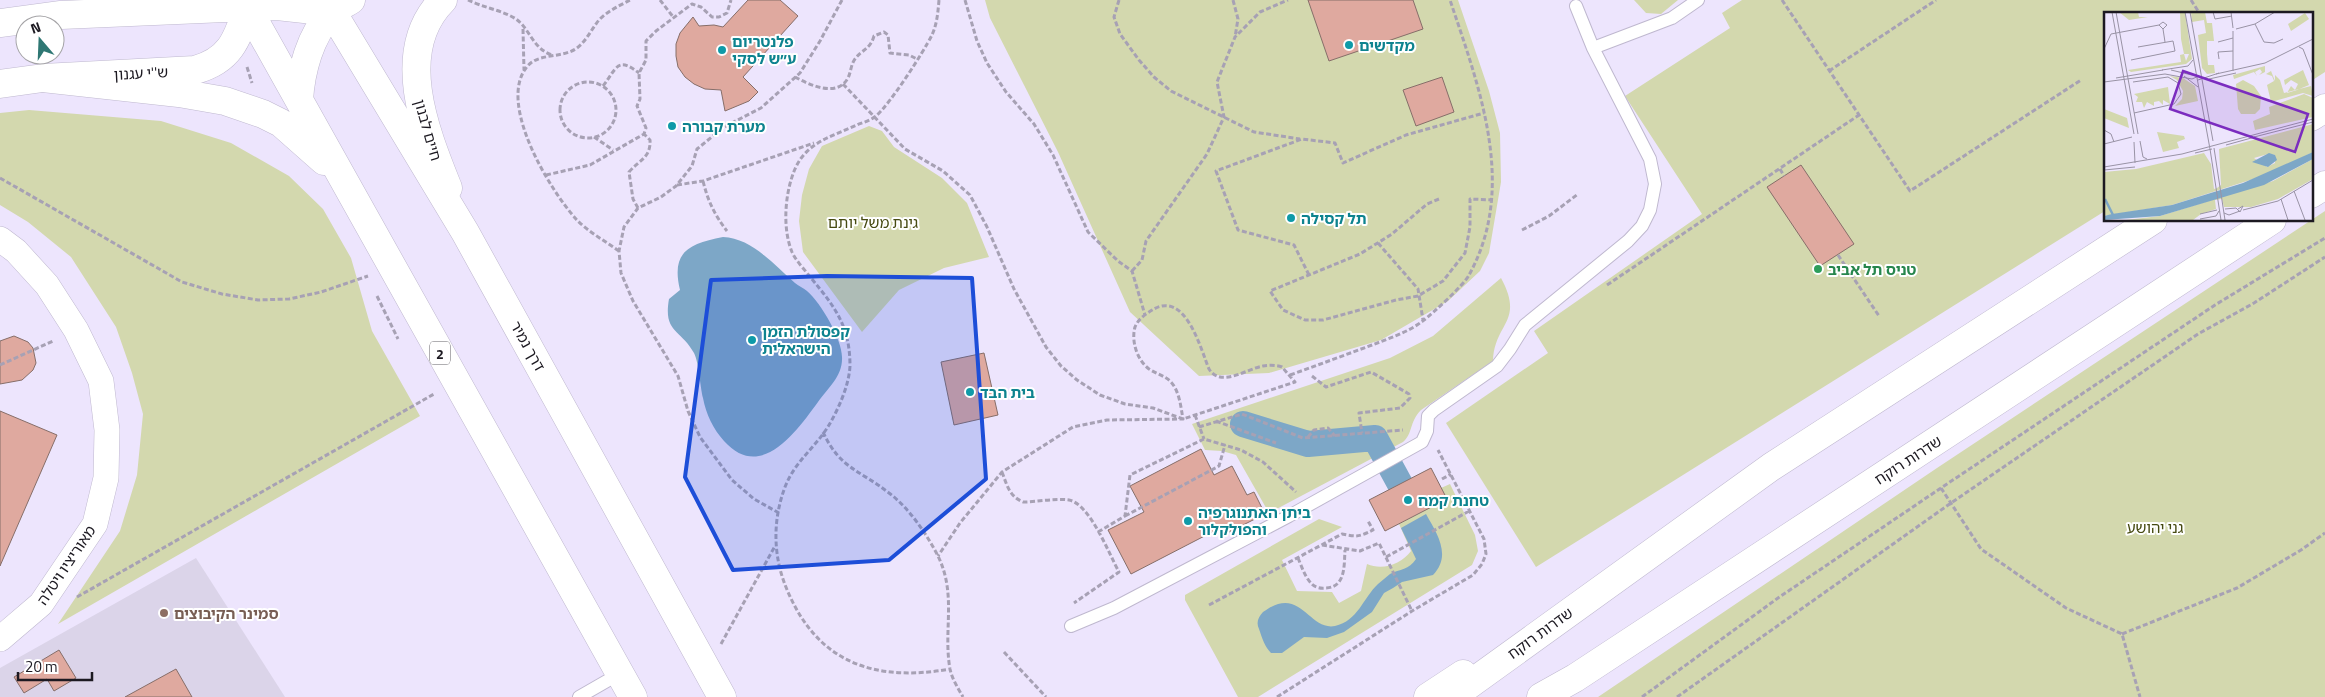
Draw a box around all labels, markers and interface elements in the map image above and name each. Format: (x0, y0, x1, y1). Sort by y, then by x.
inset map (2104, 12, 2312, 221)
north arrow (15, 15, 65, 65)
text: N (28, 16, 44, 39)
place label: פלנטריום ע״ש לסקי (732, 30, 796, 70)
place label: מקדשים (1359, 34, 1415, 57)
marker: מקדשים (1343, 39, 1355, 51)
marker: פלנטריום ע״ש לסקי (716, 44, 728, 56)
street label: ש''י עגנון (113, 60, 169, 86)
street label: חיים לבנון (408, 97, 448, 163)
place label: מערת קבורה (682, 115, 766, 138)
marker: מערת קבורה (666, 120, 678, 132)
place label: תל קסילה (1301, 207, 1367, 230)
park label: גינת משל יותם (828, 211, 919, 234)
marker: תל קסילה (1285, 212, 1297, 224)
place label: טניס תל אביב (1828, 258, 1916, 281)
marker: טניס תל אביב (1812, 263, 1824, 275)
street label: דרך נמיר (505, 317, 551, 375)
place label: קפסולת הזמן הישראלית (762, 320, 850, 360)
marker: קפסולת הזמן הישראלית (746, 334, 758, 346)
road number: 2 (430, 342, 450, 364)
place label: בית הבד (980, 381, 1035, 404)
marker: בית הבד (964, 386, 976, 398)
street label: שדרות רוקח (1870, 430, 1946, 490)
place label: טחנת קמח (1418, 489, 1489, 512)
marker: טחנת קמח (1402, 494, 1414, 506)
place label: ביתן האתנוגרפיה והפולקלור (1198, 501, 1311, 541)
marker: ביתן האתנוגרפיה והפולקלור (1182, 515, 1194, 527)
park label: גני יהושע (2127, 516, 2184, 539)
street label: מאוריציו ויטלה (31, 520, 101, 610)
street label: שדרות רוקח (1502, 601, 1578, 665)
place label: סמינר הקיבוצים (174, 602, 279, 625)
marker: סמינר הקיבוצים (158, 607, 170, 619)
scale bar (18, 650, 91, 682)
text: 20 m (25, 655, 58, 678)

